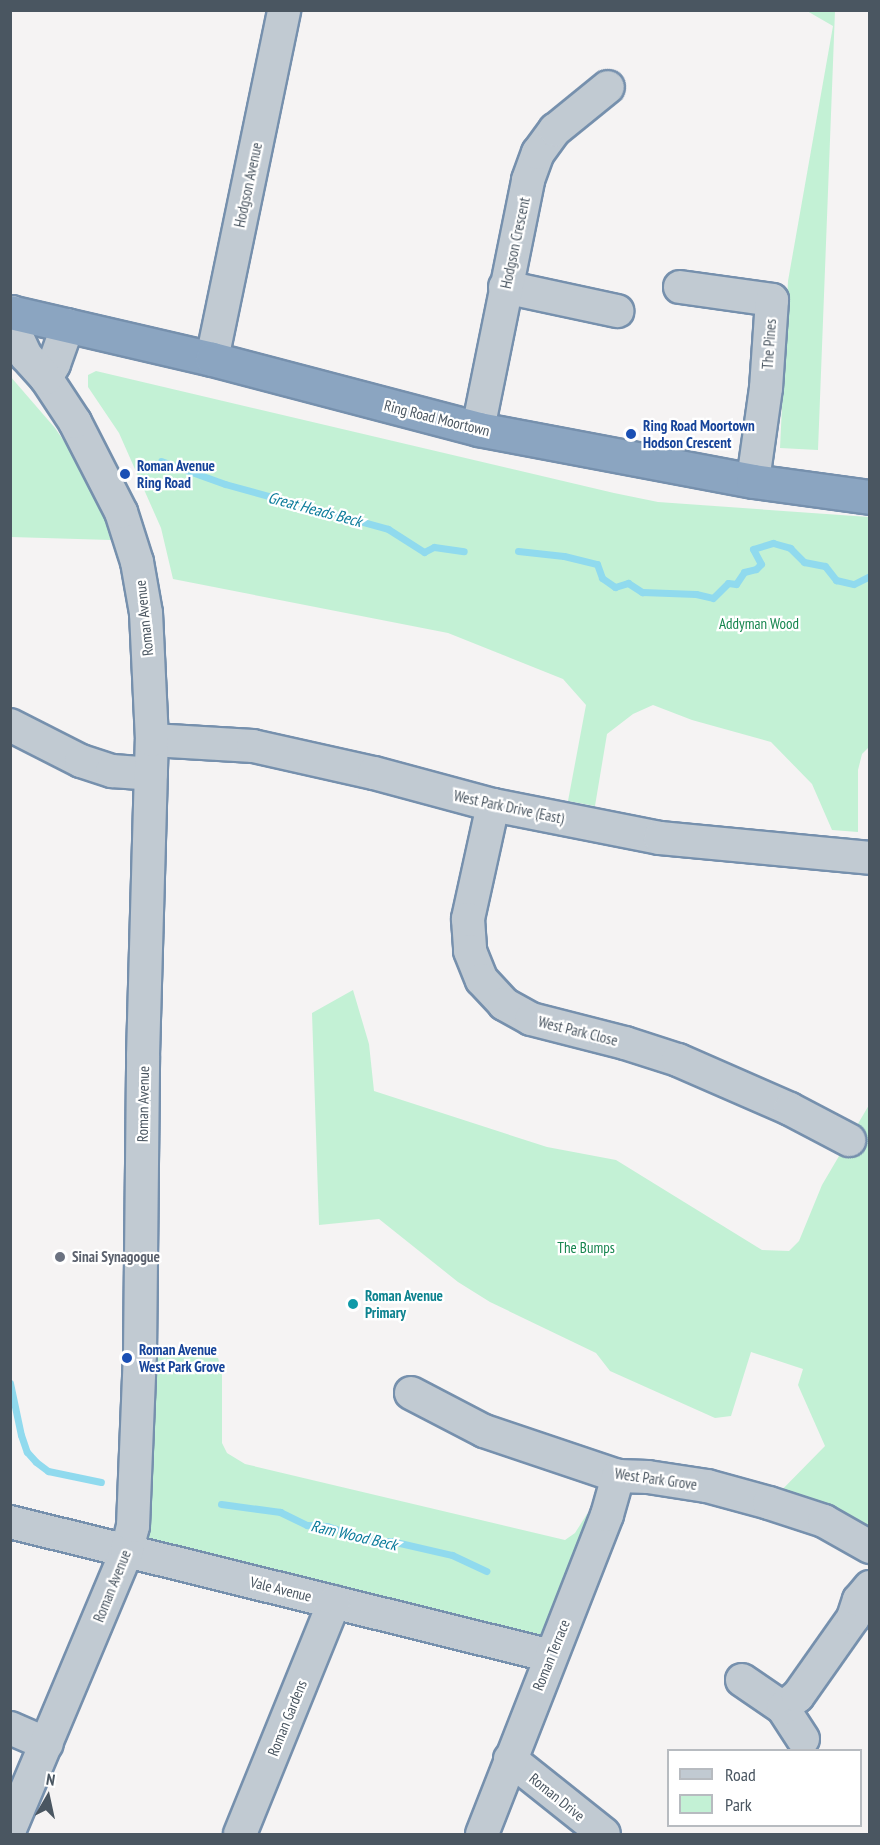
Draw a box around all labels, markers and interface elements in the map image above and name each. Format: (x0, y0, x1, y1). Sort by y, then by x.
street label: Hodgson Avenue (230, 141, 266, 229)
street label: Hodgson Crescent (497, 196, 533, 290)
street label: The Pines (758, 318, 780, 370)
street label: Ring Road Moortown (382, 396, 492, 440)
place label: Ring Road Moortown Hodson Crescent (643, 416, 755, 451)
marker: Ring Road Moortown Hodson Crescent (624, 427, 638, 441)
place label: Roman Avenue Ring Road (137, 456, 216, 491)
marker: Roman Avenue Ring Road (118, 467, 132, 481)
water label: Great Heads Beck (266, 487, 364, 531)
street label: Roman Avenue (131, 579, 157, 657)
park label: Addyman Wood (719, 615, 799, 633)
street label: West Park Drive (East) (452, 786, 566, 828)
street label: West Park Close (536, 1012, 620, 1050)
street label: Roman Avenue (133, 1066, 153, 1142)
park label: The Bumps (557, 1239, 615, 1257)
place label: Sinai Synagogue (72, 1248, 160, 1266)
marker: Sinai Synagogue (53, 1250, 67, 1264)
place label: Roman Avenue Primary (365, 1286, 444, 1321)
marker: Roman Avenue Primary (346, 1297, 360, 1311)
place label: Roman Avenue West Park Grove (139, 1340, 226, 1375)
marker: Roman Avenue West Park Grove (120, 1351, 134, 1365)
street label: West Park Grove (613, 1464, 699, 1494)
water label: Ram Wood Beck (309, 1516, 399, 1554)
street label: Roman Avenue (89, 1547, 135, 1625)
street label: Vale Avenue (248, 1573, 314, 1605)
street label: Roman Terrace (529, 1617, 573, 1693)
street label: Roman Gardens (264, 1677, 310, 1759)
legend (667, 1749, 862, 1827)
text: Road (725, 1763, 756, 1786)
north arrow (18, 1767, 78, 1827)
text: N (45, 1769, 57, 1790)
street label: Roman Drive (526, 1769, 588, 1825)
text: Park (725, 1793, 752, 1816)

